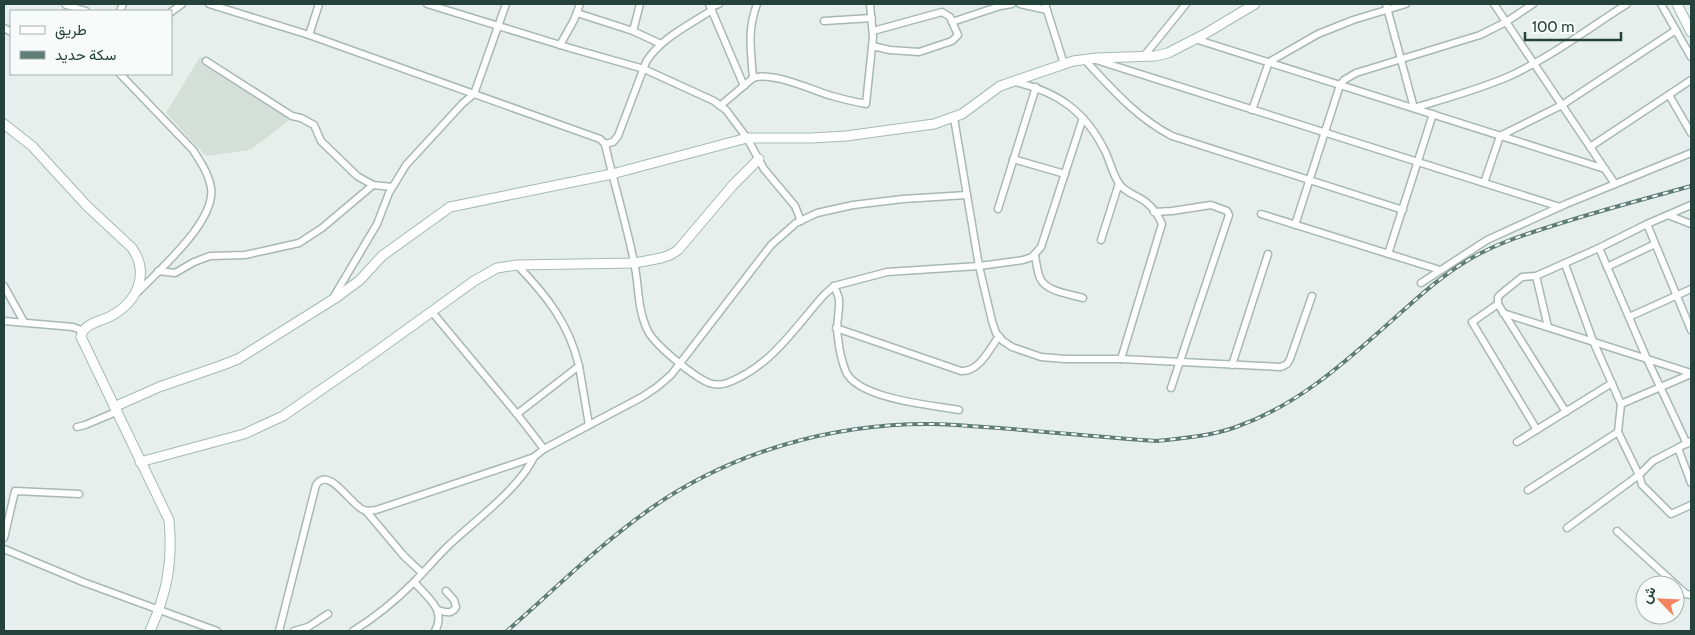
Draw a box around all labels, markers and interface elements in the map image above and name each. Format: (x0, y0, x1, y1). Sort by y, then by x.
legend (10, 10, 172, 75)
scale bar (1525, 10, 1621, 42)
text: 100 m (1532, 18, 1574, 36)
text: طريق (55, 21, 87, 40)
text: سكة حديد (55, 46, 116, 64)
north arrow (1635, 575, 1685, 625)
text: ش (1636, 583, 1660, 606)

